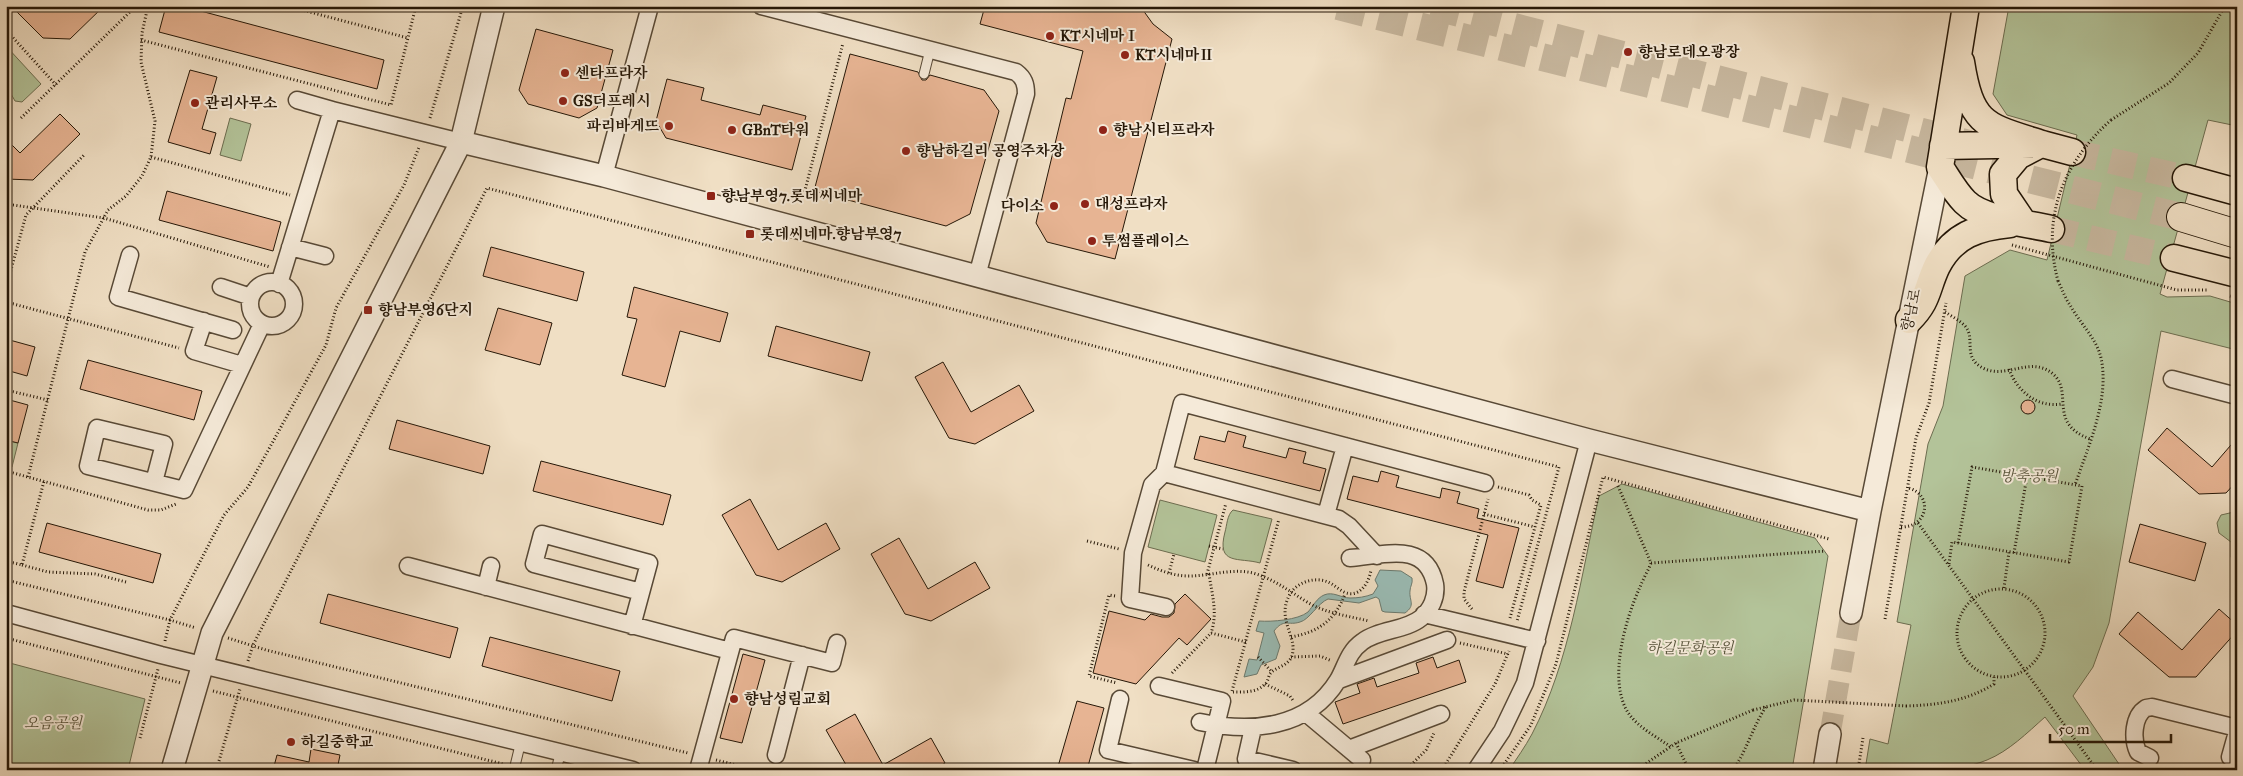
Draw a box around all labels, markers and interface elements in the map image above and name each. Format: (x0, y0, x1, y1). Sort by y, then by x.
place label: KT시네마Ⅰ (1060, 27, 1139, 45)
marker: KT시네마Ⅰ (1044, 30, 1056, 42)
place label: 향남로데오광장 (1638, 43, 1740, 61)
place label: KT시네마Ⅱ (1135, 46, 1214, 64)
marker: 향남로데오광장 (1622, 46, 1634, 58)
marker: KT시네마Ⅱ (1119, 49, 1131, 61)
place label: 센타프라자 (575, 64, 648, 82)
marker: 센타프라자 (559, 67, 571, 79)
place label: GS더프레시 (573, 92, 651, 110)
place label: 관리사무소 (205, 94, 278, 112)
marker: GS더프레시 (557, 95, 569, 107)
marker: 관리사무소 (189, 97, 201, 109)
place label: 파리바게뜨 (587, 117, 660, 135)
marker: 파리바게뜨 (663, 120, 675, 132)
place label: GBnT타워 (742, 121, 810, 139)
place label: 향남시티프라자 (1113, 121, 1215, 139)
marker: GBnT타워 (726, 124, 738, 136)
marker: 향남시티프라자 (1097, 124, 1109, 136)
place label: 향남하길리 공영주차장 (916, 142, 1065, 160)
marker: 향남하길리 공영주차장 (900, 145, 912, 157)
place label: 향남부영7.롯데씨네마 (721, 187, 863, 205)
marker: 향남부영7.롯데씨네마 (705, 190, 717, 202)
place label: 대성프라자 (1095, 195, 1168, 213)
place label: 다이소 (1001, 197, 1044, 215)
marker: 대성프라자 (1079, 198, 1091, 210)
marker: 다이소 (1048, 200, 1060, 212)
place label: 롯데씨네마.향남부영7 (760, 225, 902, 243)
marker: 롯데씨네마.향남부영7 (744, 228, 756, 240)
place label: 투썸플레이스 (1102, 232, 1189, 250)
marker: 투썸플레이스 (1086, 235, 1098, 247)
street label: 향남로 (1898, 286, 1924, 333)
place label: 향남부영6단지 (378, 301, 473, 319)
marker: 향남부영6단지 (362, 304, 374, 316)
park label: 방축공원 (2000, 467, 2059, 485)
park label: 하길문화공원 (1647, 639, 1735, 657)
place label: 향남성림교회 (744, 690, 831, 708)
marker: 향남성림교회 (728, 693, 740, 705)
scale bar (2050, 711, 2172, 743)
park label: 오음공원 (24, 714, 83, 732)
text: 50 m (2058, 720, 2090, 738)
place label: 하길중학교 (301, 733, 374, 751)
marker: 하길중학교 (285, 736, 297, 748)

